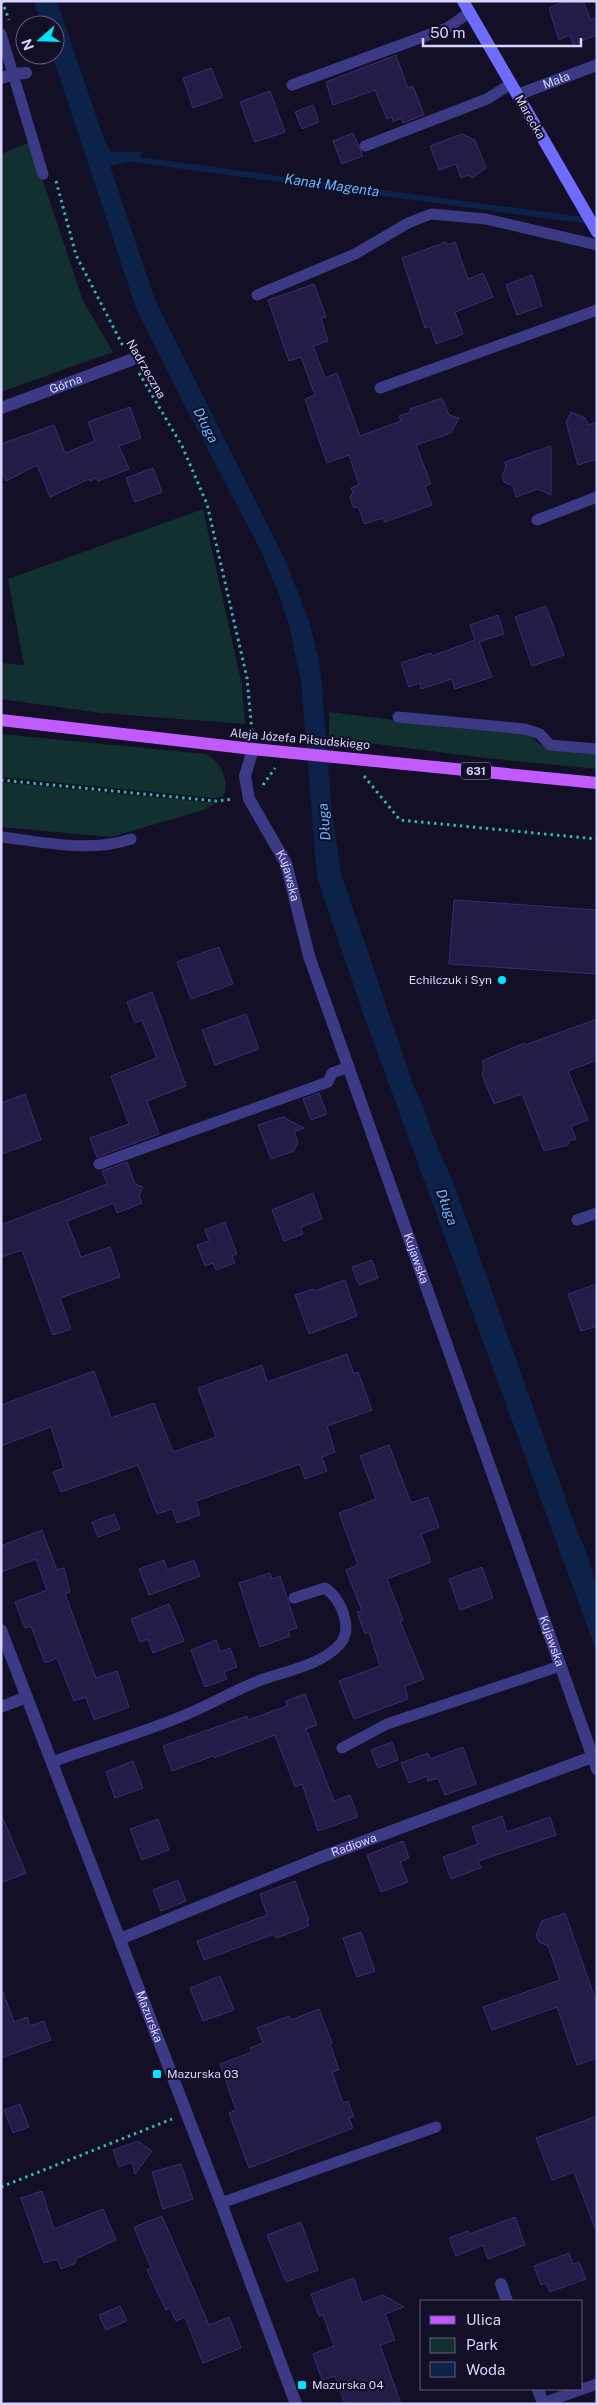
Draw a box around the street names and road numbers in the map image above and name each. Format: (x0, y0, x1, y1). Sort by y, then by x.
street label: Mała (541, 69, 572, 92)
street label: Marecka (512, 93, 548, 141)
street label: Nadrzeczna (123, 337, 169, 401)
street label: Górna (47, 372, 84, 397)
street label: Aleja Józefa Piłsudskiego (229, 726, 371, 752)
road number: 631 (461, 762, 491, 779)
street label: Kujawska (273, 847, 302, 903)
street label: Kujawska (401, 1231, 432, 1286)
street label: Kujawska (536, 1614, 567, 1668)
street label: Radiowa (329, 1830, 379, 1860)
street label: Mazurska (133, 1989, 166, 2044)

